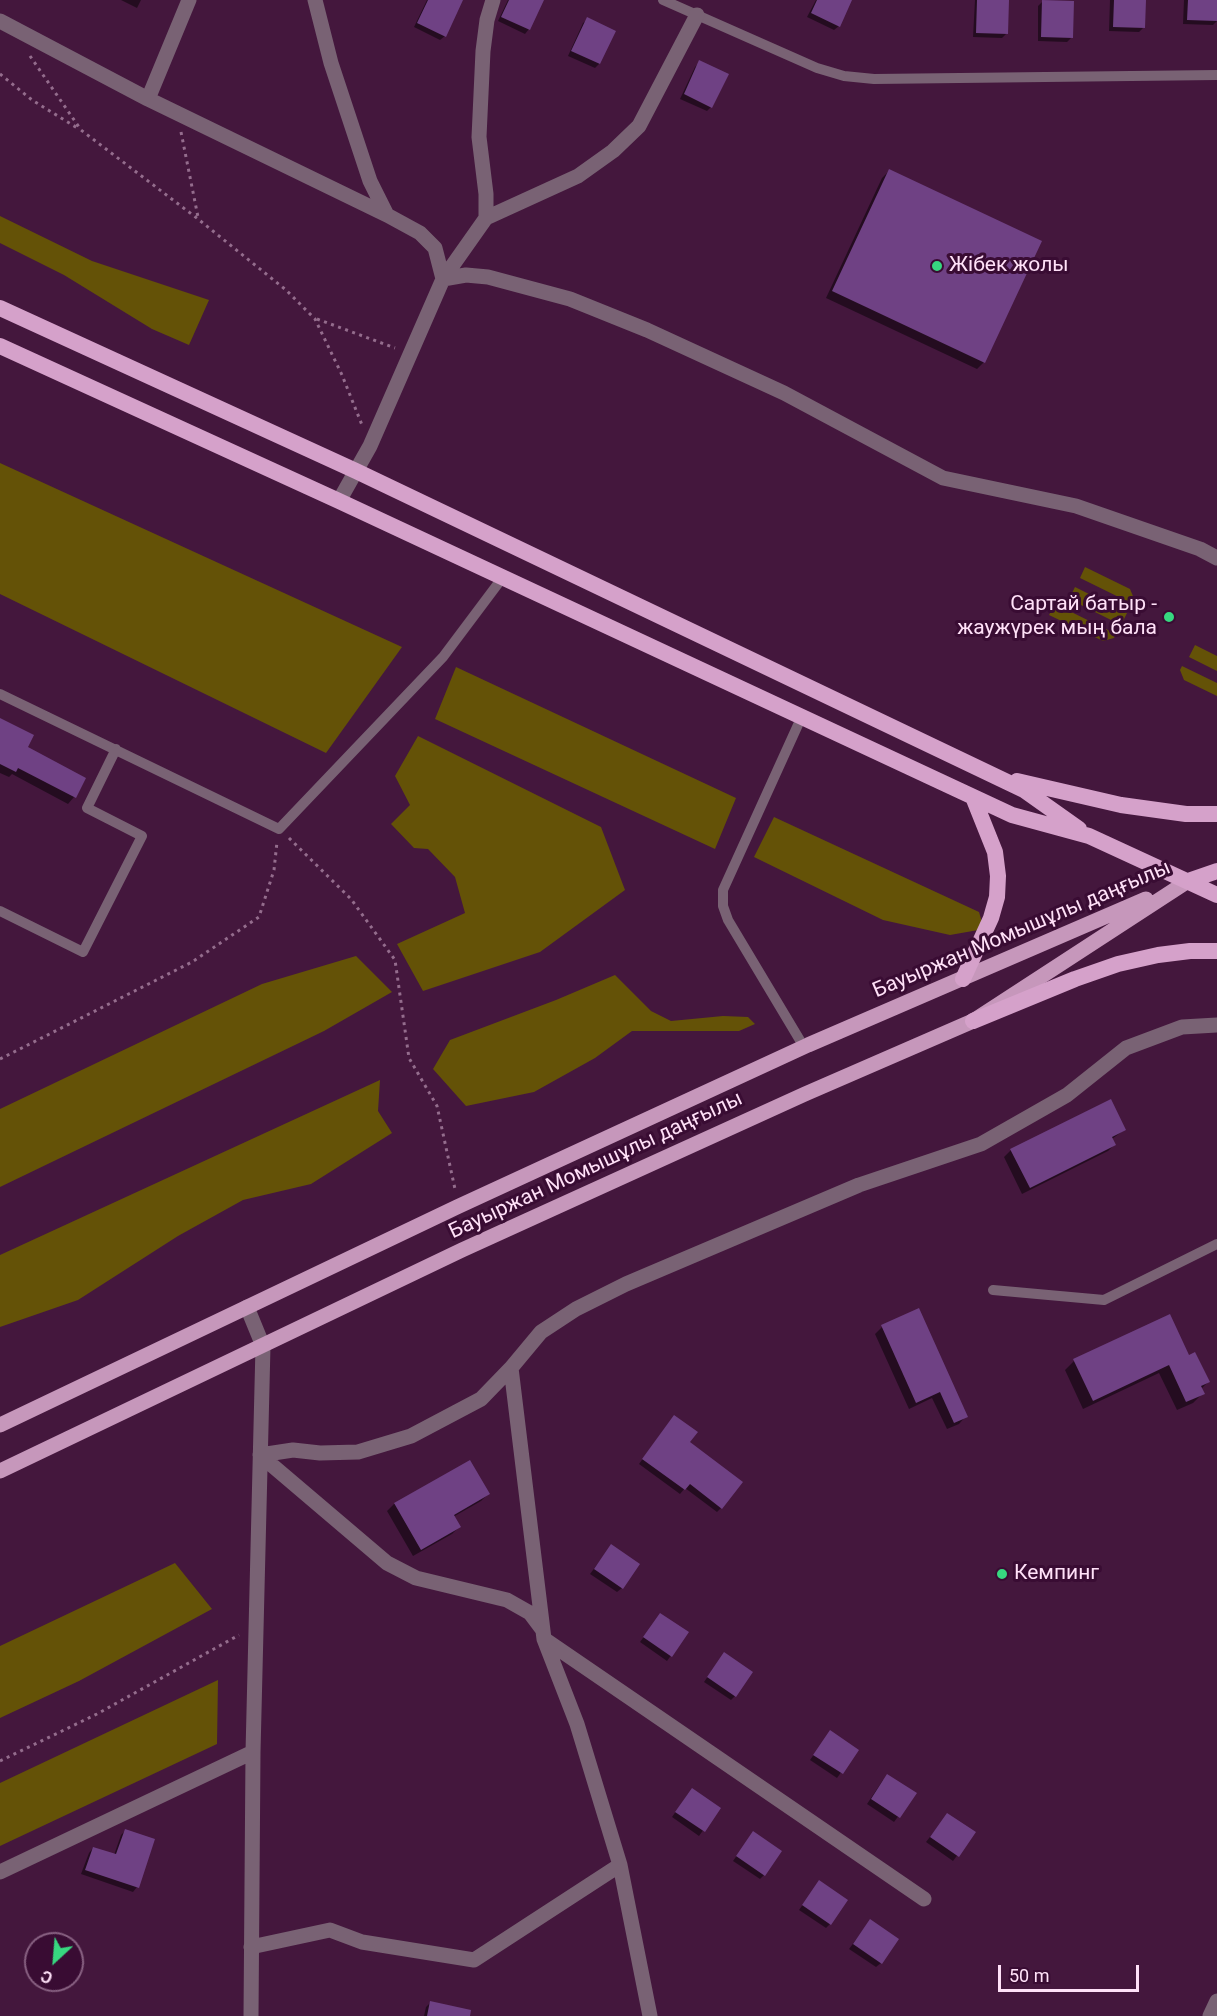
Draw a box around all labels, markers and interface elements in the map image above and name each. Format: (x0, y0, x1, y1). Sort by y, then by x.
place label: Жібек жолы (949, 253, 1069, 279)
marker: Жібек жолы (930, 259, 944, 273)
place label: Сартай батыр - жаужүрек мың бала (957, 592, 1157, 642)
marker: Сартай батыр - жаужүрек мың бала (1162, 610, 1176, 624)
street label: Бауыржан Момышұлы даңғылы (869, 856, 1175, 1004)
street label: Бауыржан Момышұлы даңғылы (445, 1087, 747, 1245)
place label: Кемпинг (1014, 1561, 1099, 1587)
marker: Кемпинг (995, 1567, 1009, 1581)
north arrow (24, 1932, 84, 1992)
scale bar (1001, 1953, 1142, 1991)
text: 50 m (1009, 1965, 1049, 1986)
text: С (38, 1966, 56, 1988)

